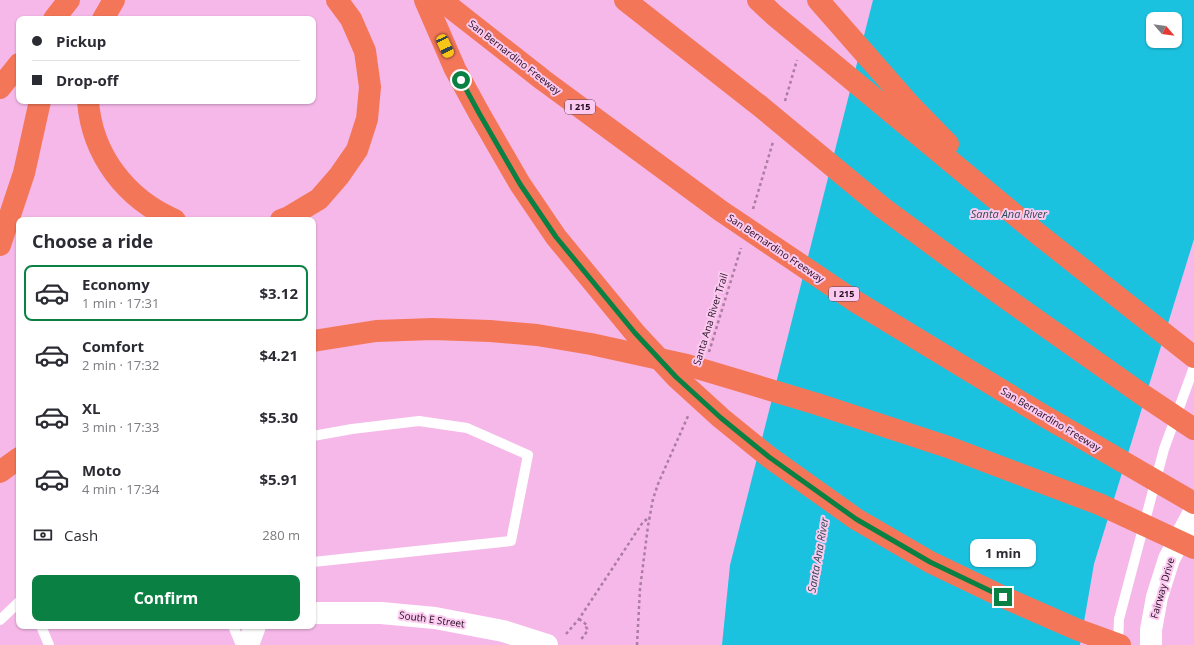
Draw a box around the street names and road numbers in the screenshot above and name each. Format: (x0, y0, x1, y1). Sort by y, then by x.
street label: San Bernardino Freeway (466, 16, 565, 98)
road number: I 215 (565, 100, 595, 114)
street label: San Bernardino Freeway (725, 210, 828, 286)
street label: Santa Ana River Trail (689, 271, 731, 367)
road number: I 215 (829, 287, 859, 301)
street label: San Bernardino Freeway (999, 384, 1104, 455)
street label: Fairway Drive (1147, 556, 1177, 620)
street label: South E Street (398, 607, 466, 631)

